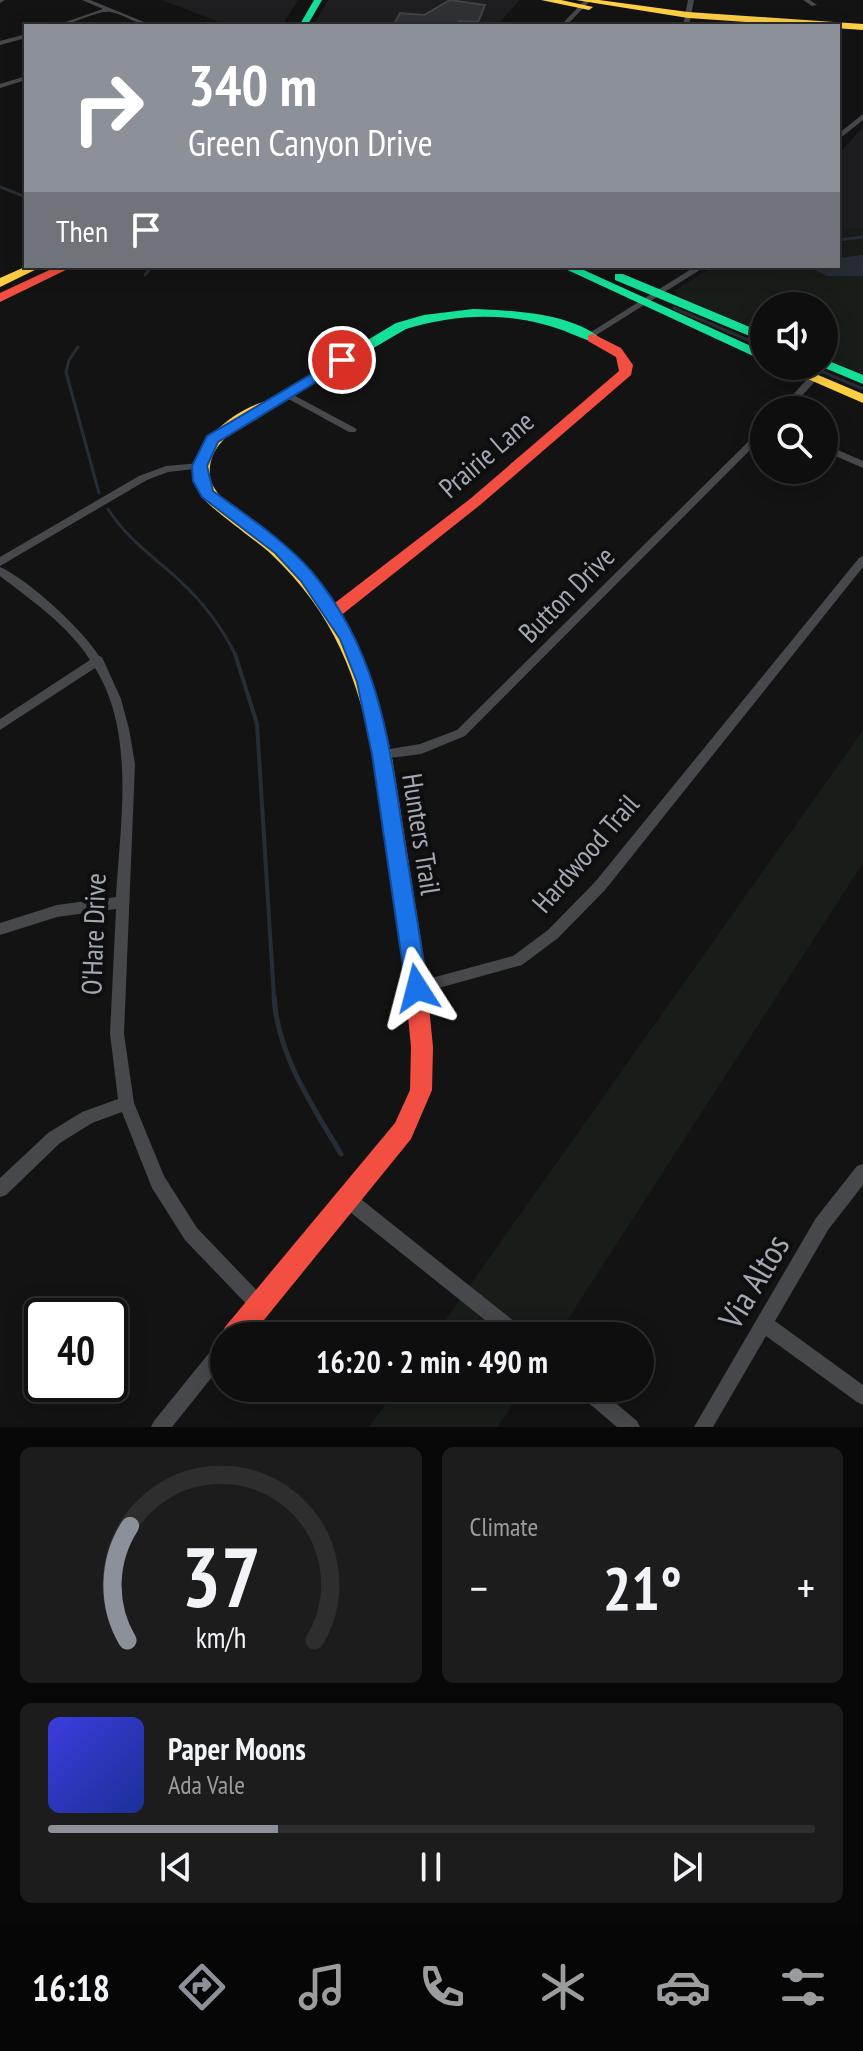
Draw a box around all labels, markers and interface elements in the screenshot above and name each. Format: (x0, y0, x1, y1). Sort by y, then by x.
text: 340 m (188, 49, 317, 121)
icon: right (56, 56, 160, 160)
text: Green Canyon Drive (188, 119, 433, 166)
icon: arrive (124, 208, 168, 252)
text: Then (56, 211, 108, 250)
map controls (750, 292, 838, 484)
button: sound (750, 292, 838, 380)
pin (308, 326, 376, 394)
icon: arrive (320, 338, 364, 382)
button: search (750, 396, 838, 484)
street label: Prairie Lane (431, 403, 541, 505)
street label: Button Drive (510, 538, 622, 650)
street label: Hunters Trail (394, 771, 450, 898)
street label: Hardwood Trail (523, 786, 647, 920)
street label: O'Hare Drive (72, 872, 114, 996)
position arrow (375, 946, 459, 1030)
street label: Via Altos (707, 1226, 798, 1337)
speed limit sign: 40 (24, 1298, 128, 1402)
text: 16:20 · 2 min · 490 m (316, 1342, 548, 1381)
text: Climate (470, 1510, 538, 1543)
text: 37 (181, 1522, 261, 1630)
text: 21° (603, 1549, 682, 1627)
text: − (470, 1559, 488, 1616)
text: + (797, 1559, 815, 1616)
text: km/h (195, 1619, 246, 1656)
text: Paper Moons (168, 1729, 306, 1768)
text: Ada Vale (168, 1768, 245, 1801)
icon: previous (154, 1845, 198, 1889)
icon: pause (409, 1845, 453, 1889)
icon: next (665, 1845, 709, 1889)
icon: directions (174, 1959, 230, 2015)
icon: music (294, 1959, 350, 2015)
icon: phone (414, 1959, 470, 2015)
icon: climate (535, 1959, 591, 2015)
icon: car (655, 1959, 711, 2015)
icon: filters (775, 1959, 831, 2015)
text: 16:18 (32, 1964, 110, 2011)

